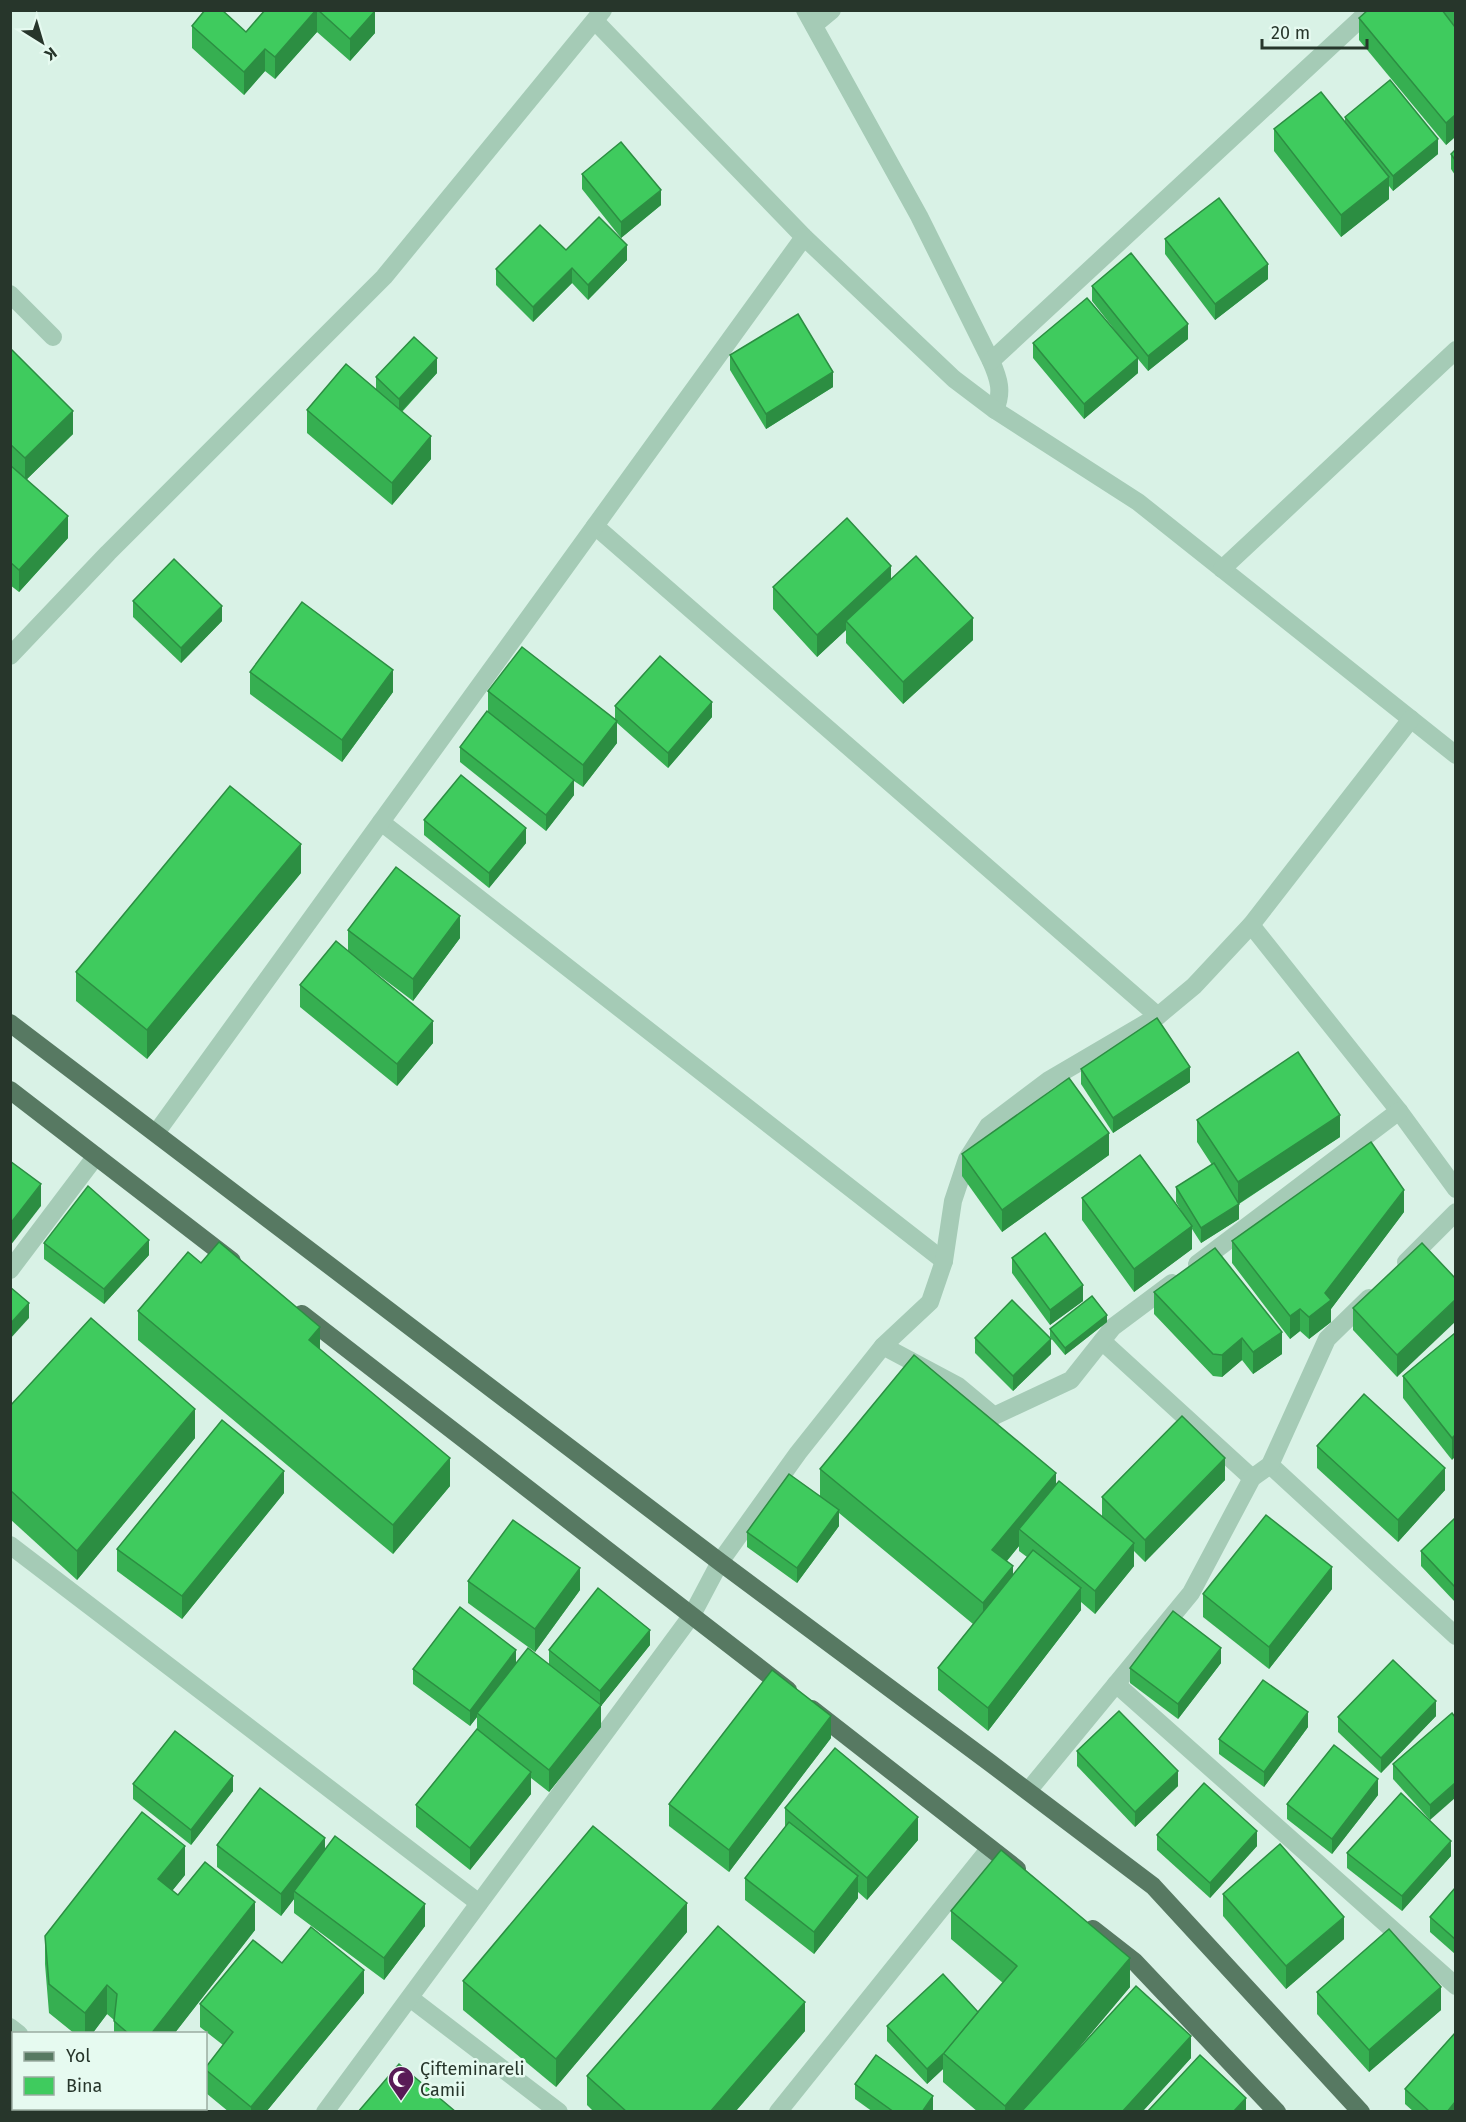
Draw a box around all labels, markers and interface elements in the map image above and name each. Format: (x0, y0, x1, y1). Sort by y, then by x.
north arrow (12, 12, 72, 72)
scale bar (1262, 12, 1367, 50)
text: 20 m (1271, 22, 1310, 44)
text: K (40, 43, 60, 65)
legend (12, 2032, 207, 2110)
text: Yol (66, 2045, 91, 2067)
place label: Çifteminareli Camii (420, 2058, 525, 2101)
mosque icon: Çifteminareli Camii (386, 2064, 416, 2102)
text: Bina (66, 2075, 102, 2097)

